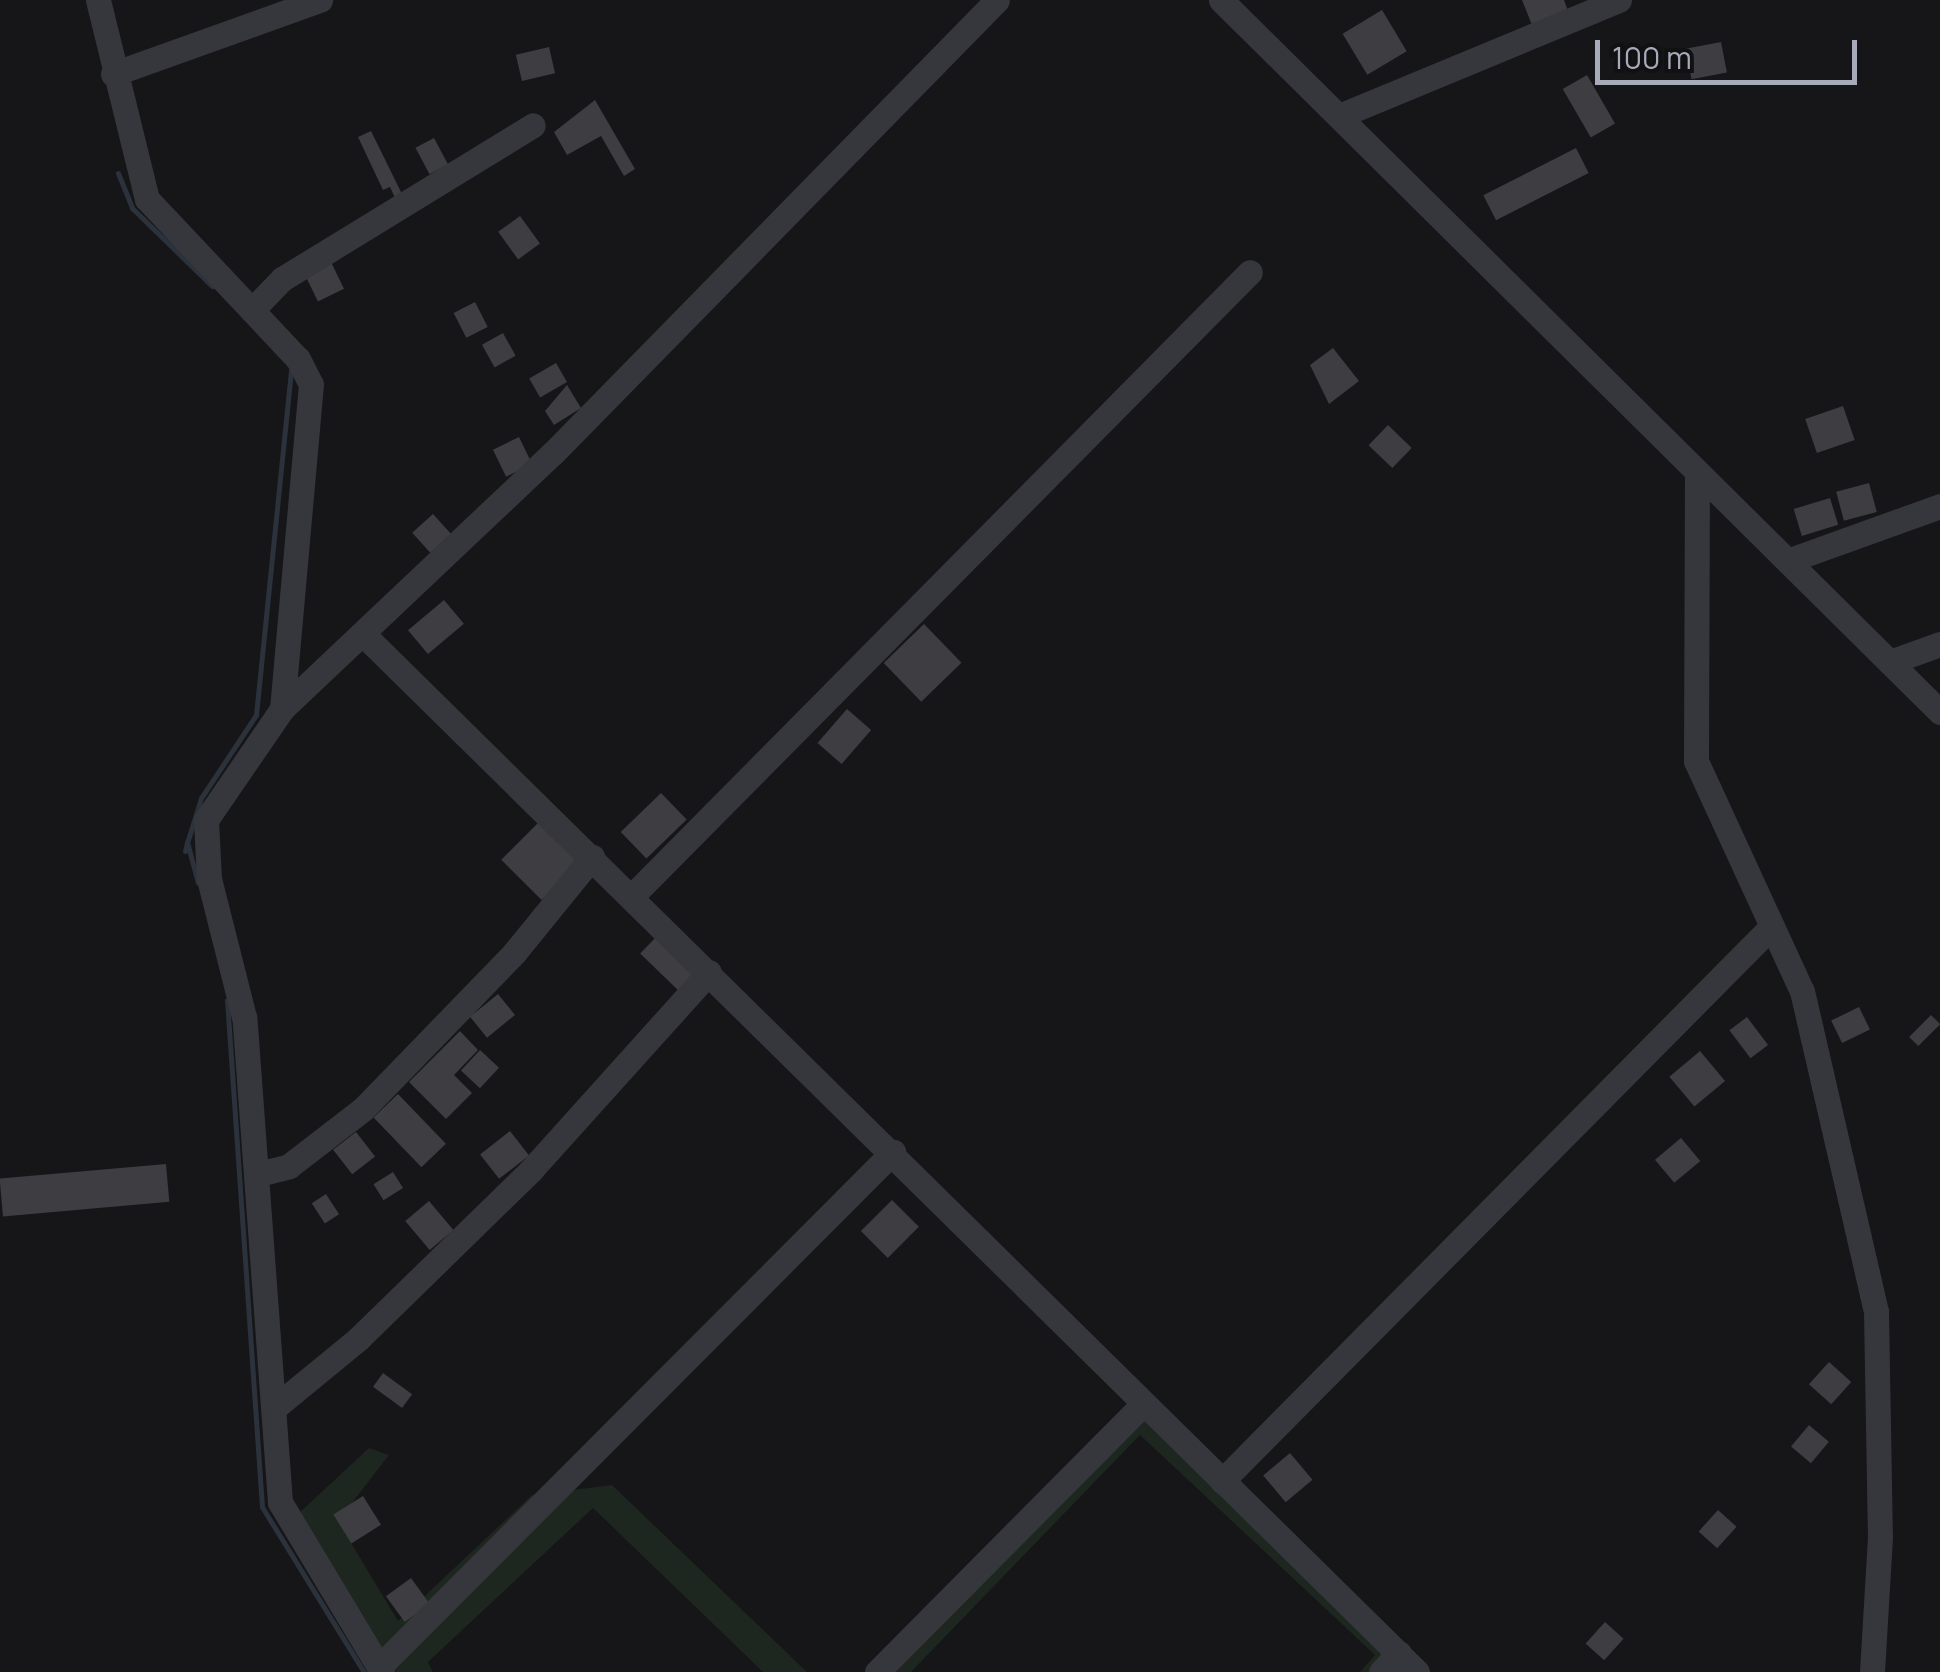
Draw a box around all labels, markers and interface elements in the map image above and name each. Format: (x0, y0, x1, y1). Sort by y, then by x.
scale bar (1600, 20, 1862, 82)
text: 100 m (1612, 37, 1692, 78)

